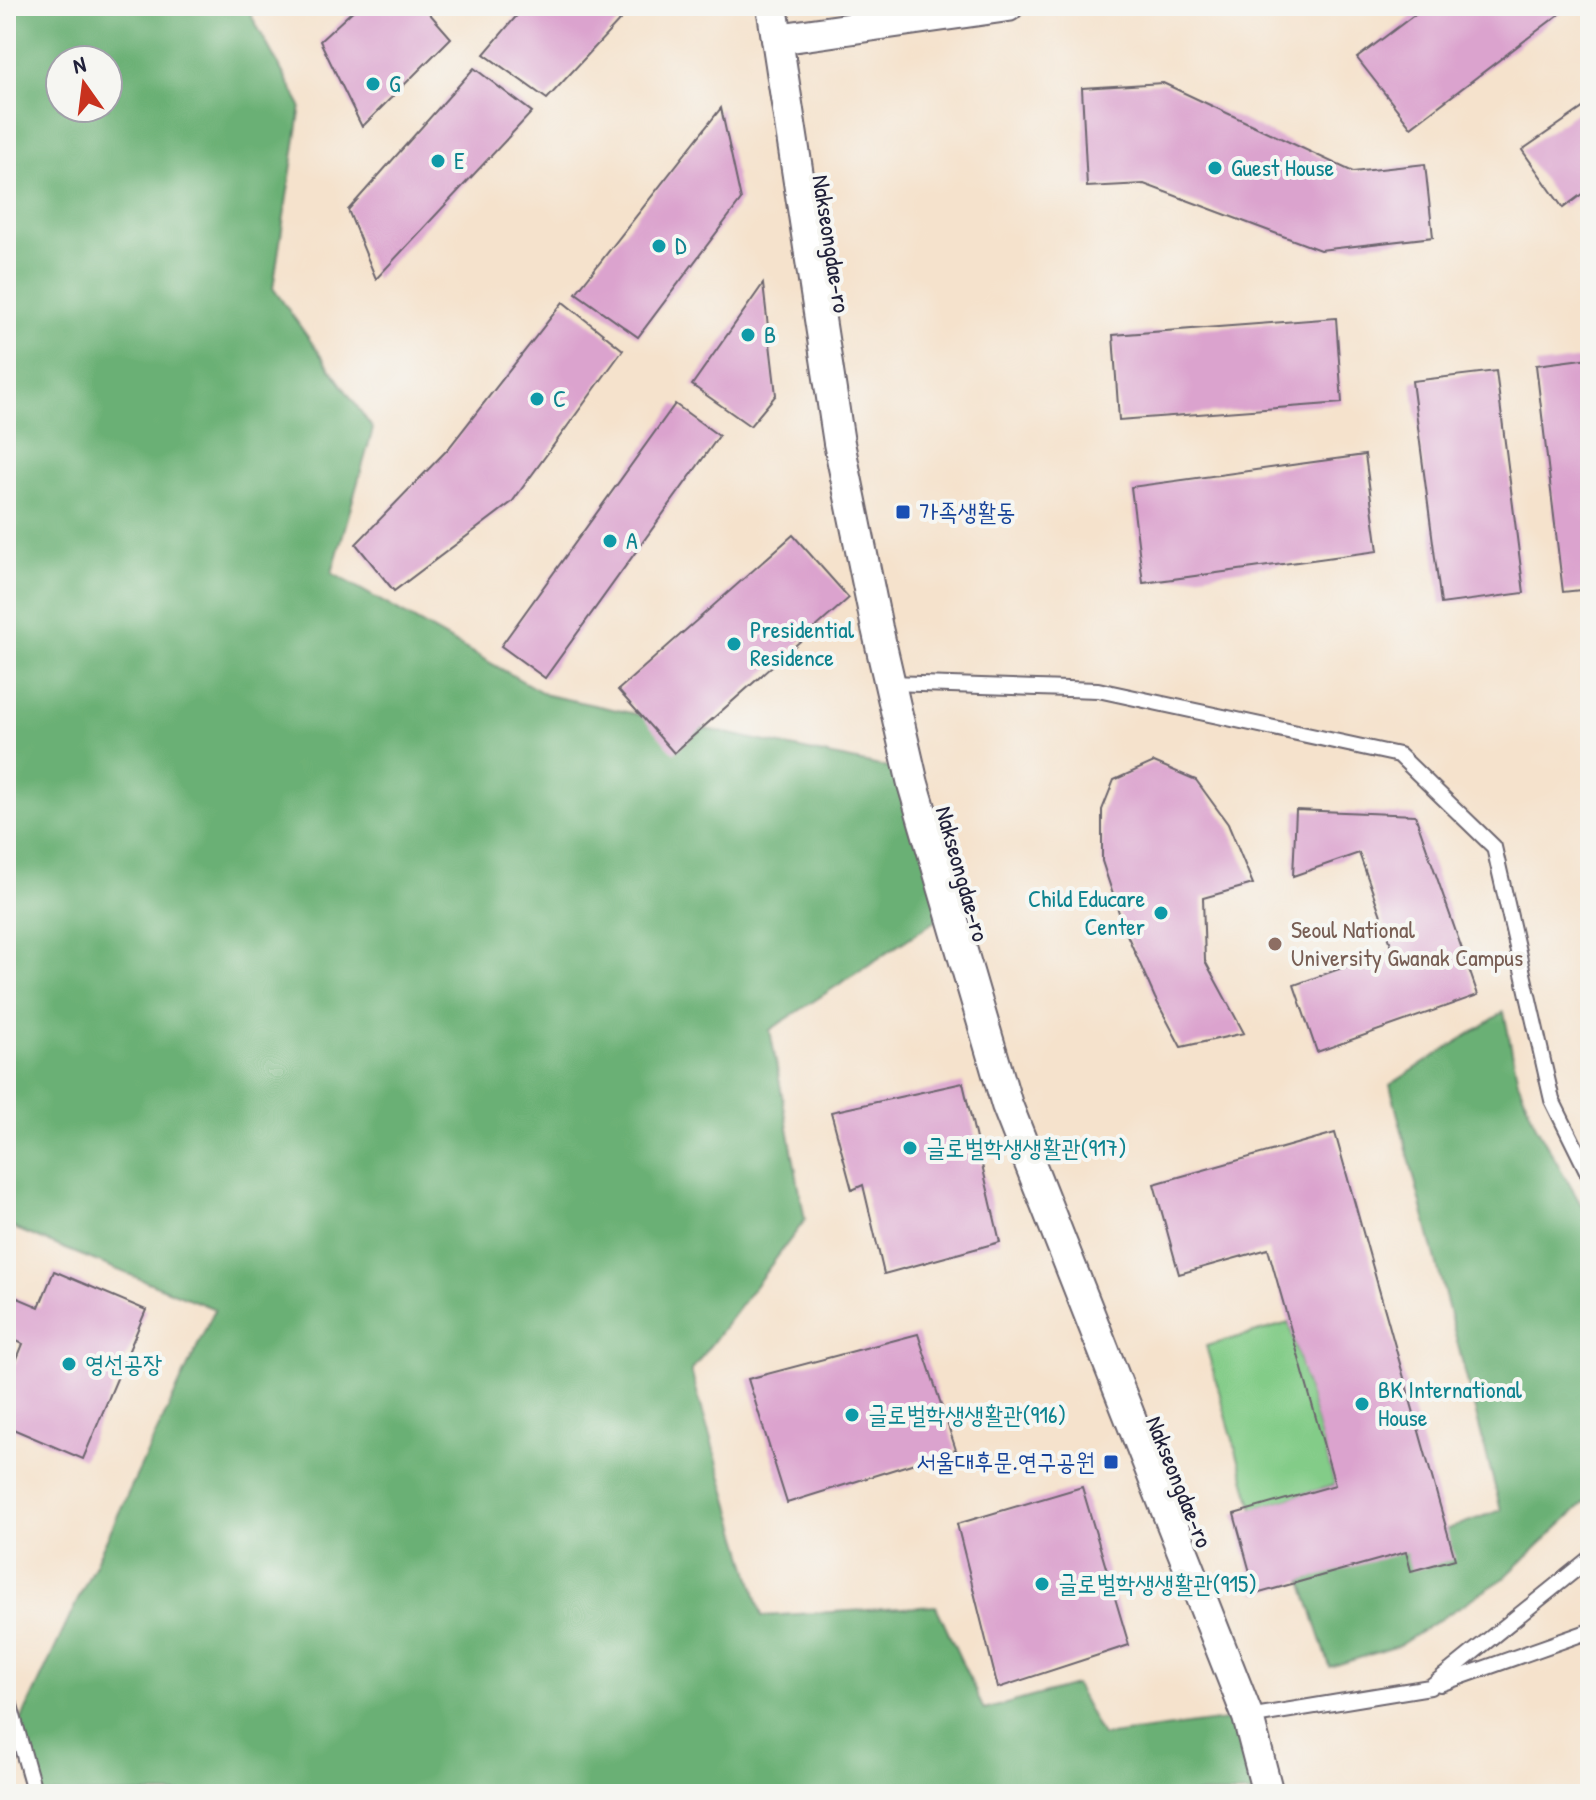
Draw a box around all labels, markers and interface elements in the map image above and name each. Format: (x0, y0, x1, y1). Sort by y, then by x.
north arrow (44, 44, 124, 124)
text: N (70, 49, 89, 81)
place label: G (389, 67, 401, 99)
marker: G (364, 75, 382, 93)
place label: E (454, 144, 465, 176)
place label: Guest House (1231, 151, 1334, 183)
marker: E (429, 152, 447, 170)
marker: Guest House (1206, 159, 1224, 177)
street label: Nakseongdae-ro (805, 173, 859, 315)
place label: D (675, 229, 687, 261)
marker: D (650, 237, 668, 255)
place label: B (764, 318, 776, 350)
marker: B (739, 326, 757, 344)
place label: C (553, 382, 566, 414)
marker: C (528, 390, 546, 408)
place label: 가족생활동 (919, 495, 1016, 527)
marker: 가족생활동 (894, 503, 912, 521)
place label: A (626, 524, 638, 556)
marker: A (601, 532, 619, 550)
place label: Presidential Residence (750, 613, 855, 673)
marker: Presidential Residence (725, 635, 743, 653)
street label: Nakseongdae-ro (928, 802, 998, 945)
place label: Child Educare Center (1028, 882, 1145, 942)
marker: Child Educare Center (1152, 904, 1170, 922)
place label: Seoul National University Gwanak Campus (1291, 913, 1523, 973)
marker: Seoul National University Gwanak Campus (1266, 935, 1284, 953)
place label: 글로벌학생생활관(917) (926, 1131, 1127, 1163)
marker: 글로벌학생생활관(917) (901, 1139, 919, 1157)
place label: 영선공장 (85, 1347, 162, 1379)
marker: 영선공장 (60, 1355, 78, 1373)
place label: BK International House (1378, 1373, 1523, 1433)
marker: BK International House (1353, 1395, 1371, 1413)
place label: 글로벌학생생활관(916) (868, 1398, 1066, 1430)
marker: 글로벌학생생활관(916) (843, 1406, 861, 1424)
street label: Nakseongdae-ro (1139, 1411, 1221, 1552)
place label: 서울대후문.연구공원 (916, 1445, 1095, 1477)
marker: 서울대후문.연구공원 (1102, 1453, 1120, 1471)
place label: 글로벌학생생활관(915) (1058, 1567, 1257, 1599)
marker: 글로벌학생생활관(915) (1033, 1575, 1051, 1593)

